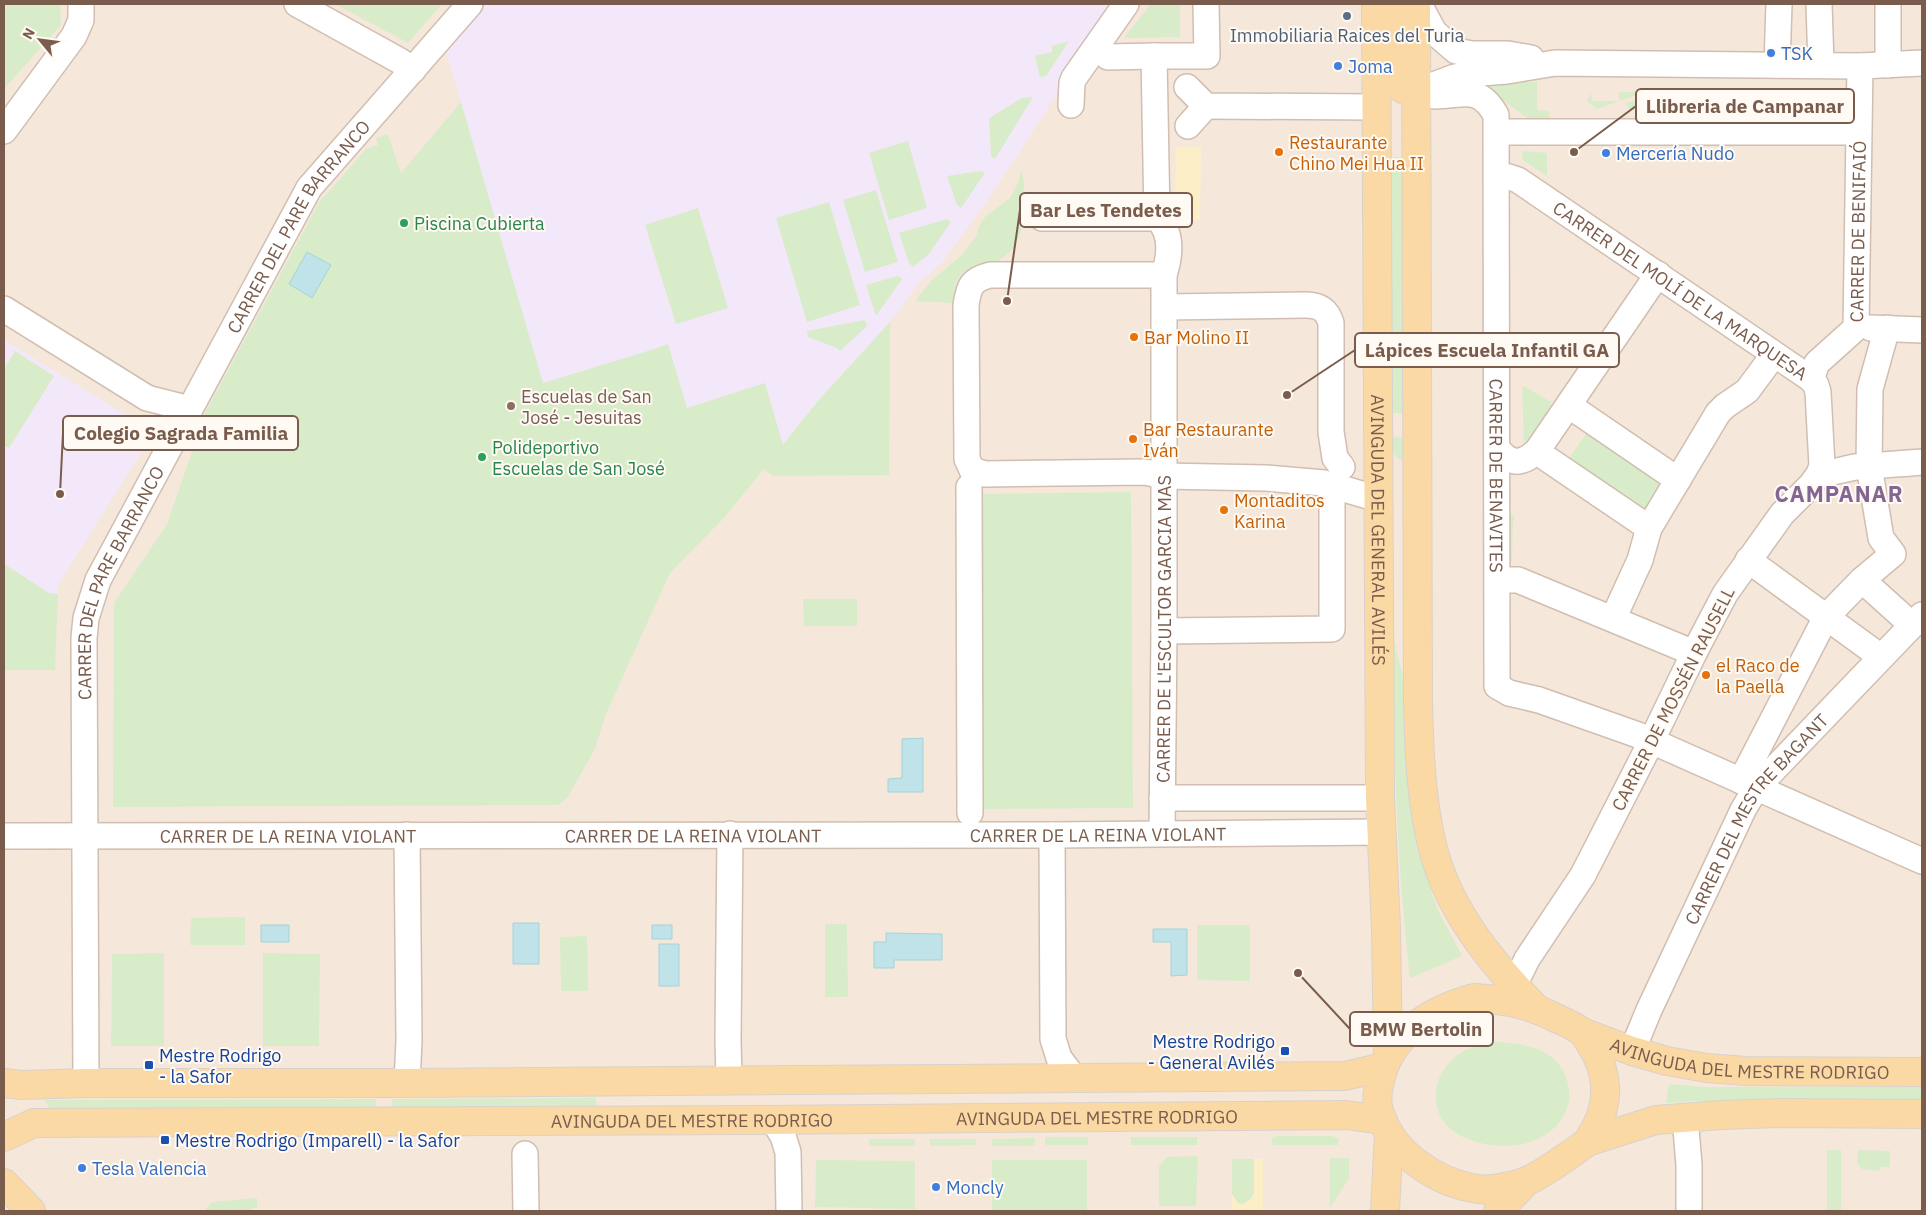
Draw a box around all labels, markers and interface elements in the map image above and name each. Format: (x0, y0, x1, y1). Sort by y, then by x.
marker: Immobiliaria Raices del Turia (1341, 10, 1353, 22)
north arrow (15, 15, 65, 65)
place label: Immobiliaria Raices del Turia (1230, 24, 1465, 47)
text: N (18, 25, 39, 42)
place label: TSK (1781, 42, 1814, 65)
marker: TSK (1765, 47, 1777, 59)
place label: Joma (1348, 55, 1393, 78)
marker: Joma (1332, 60, 1344, 72)
callout: Llibreria de Campanar (1636, 89, 1854, 123)
text: Llibreria de Campanar (1646, 94, 1845, 118)
street label: CARRER DEL PARE BARRANCO (222, 115, 375, 337)
place label: Restaurante Chino Mei Hua II (1289, 131, 1424, 175)
street label: CARRER DE BENIFAIÓ (1845, 140, 1870, 323)
place label: Mercería Nudo (1616, 142, 1734, 165)
marker: Restaurante Chino Mei Hua II (1273, 146, 1285, 158)
marker: Mercería Nudo (1600, 147, 1612, 159)
callout: Bar Les Tendetes (1020, 193, 1192, 227)
street label: CARRER DEL MOLÍ DE LA MARQUESA (1549, 196, 1813, 385)
text: Bar Les Tendetes (1030, 198, 1182, 222)
place label: Piscina Cubierta (414, 212, 545, 235)
marker: Piscina Cubierta (398, 217, 410, 229)
place label: Bar Molino II (1144, 326, 1249, 349)
marker: Bar Molino II (1128, 331, 1140, 343)
callout: Lápices Escuela Infantil GA (1355, 333, 1619, 367)
text: Lápices Escuela Infantil GA (1365, 338, 1609, 362)
street label: CARRER DE BENAVITES (1485, 379, 1508, 573)
place label: Escuelas de San José - Jesuitas (521, 385, 652, 429)
street label: AVINGUDA DEL GENERAL AVILÉS (1366, 394, 1391, 666)
marker: Escuelas de San José - Jesuitas (505, 400, 517, 412)
callout: Colegio Sagrada Familia (63, 416, 298, 450)
place label: Bar Restaurante Iván (1143, 418, 1274, 462)
text: Colegio Sagrada Familia (74, 421, 288, 445)
marker: Bar Restaurante Iván (1127, 433, 1139, 445)
place label: Polideportivo Escuelas de San José (492, 436, 665, 480)
marker: Polideportivo Escuelas de San José (476, 451, 488, 463)
street label: CARRER DEL PARE BARRANCO (72, 462, 169, 700)
street label: CARRER DE L'ESCULTOR GARCIA MAS (1151, 475, 1176, 783)
district label: CAMPANAR (1775, 479, 1903, 508)
place label: Montaditos Karina (1234, 489, 1325, 533)
marker: Montaditos Karina (1218, 504, 1230, 516)
street label: CARRER DE MOSSÉN RAUSELL (1606, 583, 1740, 815)
place label: el Raco de la Paella (1716, 654, 1800, 698)
marker: el Raco de la Paella (1700, 669, 1712, 681)
street label: CARRER DEL MESTRE BAGANT (1679, 709, 1833, 928)
street label: CARRER DE LA REINA VIOLANT (970, 822, 1226, 847)
street label: CARRER DE LA REINA VIOLANT (160, 824, 416, 847)
street label: CARRER DE LA REINA VIOLANT (565, 824, 821, 847)
callout: BMW Bertolin (1350, 1012, 1493, 1046)
text: BMW Bertolin (1360, 1017, 1482, 1041)
place label: Mestre Rodrigo - General Avilés (1148, 1030, 1275, 1074)
street label: AVINGUDA DEL MESTRE RODRIGO (1607, 1032, 1889, 1083)
place label: Mestre Rodrigo - la Safor (159, 1044, 281, 1088)
marker: Mestre Rodrigo - General Avilés (1279, 1045, 1291, 1057)
marker: Mestre Rodrigo - la Safor (143, 1059, 155, 1071)
street label: AVINGUDA DEL MESTRE RODRIGO (956, 1104, 1238, 1130)
street label: AVINGUDA DEL MESTRE RODRIGO (551, 1108, 833, 1132)
place label: Mestre Rodrigo (Imparell) - la Safor (175, 1129, 460, 1152)
marker: Mestre Rodrigo (Imparell) - la Safor (159, 1134, 171, 1146)
place label: Tesla Valencia (92, 1157, 207, 1180)
marker: Tesla Valencia (76, 1162, 88, 1174)
place label: Moncly (946, 1176, 1004, 1199)
marker: Moncly (930, 1181, 942, 1193)

